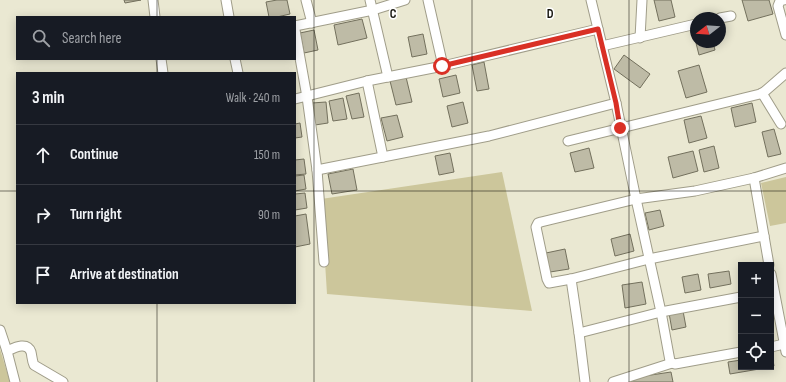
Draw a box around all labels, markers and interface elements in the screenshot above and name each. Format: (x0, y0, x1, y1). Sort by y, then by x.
text: C (390, 6, 397, 22)
text: D (547, 6, 554, 22)
north arrow (690, 12, 726, 48)
search box (16, 16, 296, 60)
icon: search (30, 27, 52, 49)
text: Search here (62, 29, 122, 48)
route start (433, 57, 451, 75)
text: 3 min (32, 88, 65, 108)
text: Walk · 240 m (226, 90, 280, 106)
route end (611, 119, 629, 137)
icon: ahead (32, 144, 54, 166)
text: Continue (70, 145, 119, 164)
text: 150 m (254, 147, 280, 163)
icon: right (32, 204, 54, 226)
text: Turn right (70, 205, 122, 224)
text: 90 m (258, 207, 280, 223)
map controls (738, 262, 774, 370)
button: + (738, 262, 774, 298)
icon: arrive (32, 264, 54, 286)
text: Arrive at destination (70, 265, 179, 284)
button: − (738, 298, 774, 334)
button: locate (738, 334, 774, 370)

